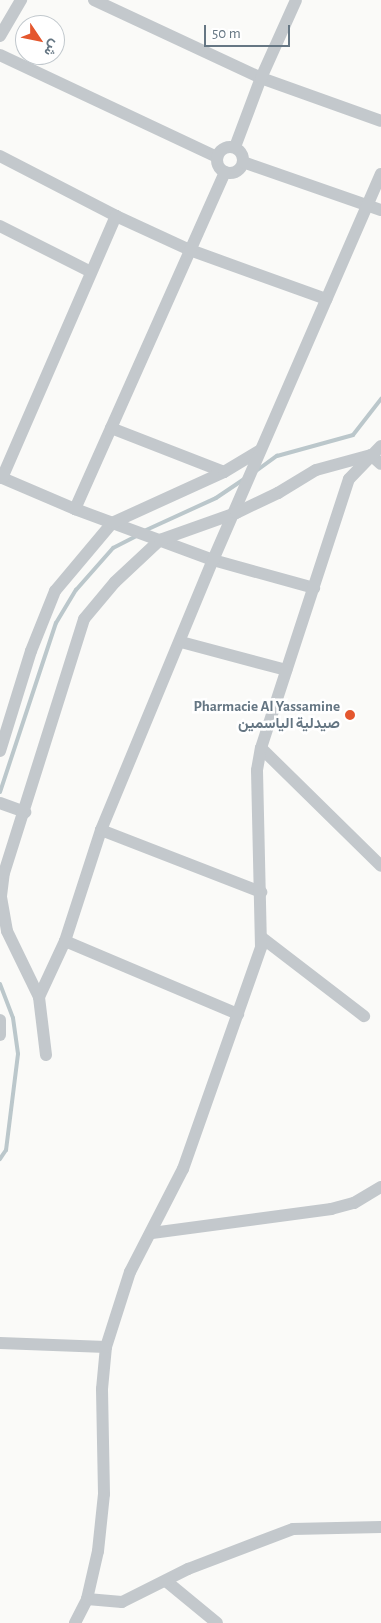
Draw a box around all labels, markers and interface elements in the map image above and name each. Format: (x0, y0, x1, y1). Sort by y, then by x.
north arrow (15, 15, 65, 65)
scale bar (206, 15, 292, 47)
text: 50 m (212, 26, 241, 41)
text: ش (41, 37, 62, 59)
place label: Pharmacie Al Yassamine صيدلية الياسمين (193, 697, 340, 732)
marker: Pharmacie Al Yassamine صيدلية الياسمين (344, 709, 356, 721)

